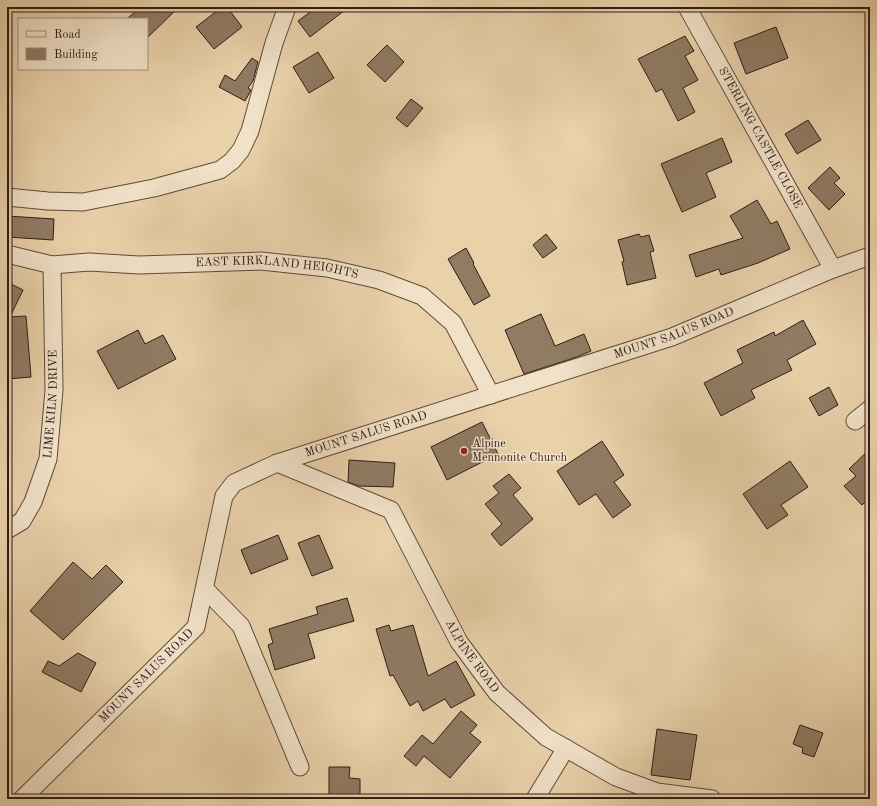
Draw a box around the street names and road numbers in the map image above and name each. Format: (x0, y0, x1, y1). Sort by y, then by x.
street label: STERLING CASTLE CLOSE (716, 65, 804, 211)
street label: EAST KIRKLAND HEIGHTS (195, 255, 360, 281)
street label: MOUNT SALUS ROAD (612, 306, 736, 361)
street label: LIME KILN DRIVE (42, 350, 60, 459)
street label: MOUNT SALUS ROAD (304, 409, 429, 460)
street label: ALPINE ROAD (443, 618, 501, 695)
street label: MOUNT SALUS ROAD (97, 627, 196, 725)

